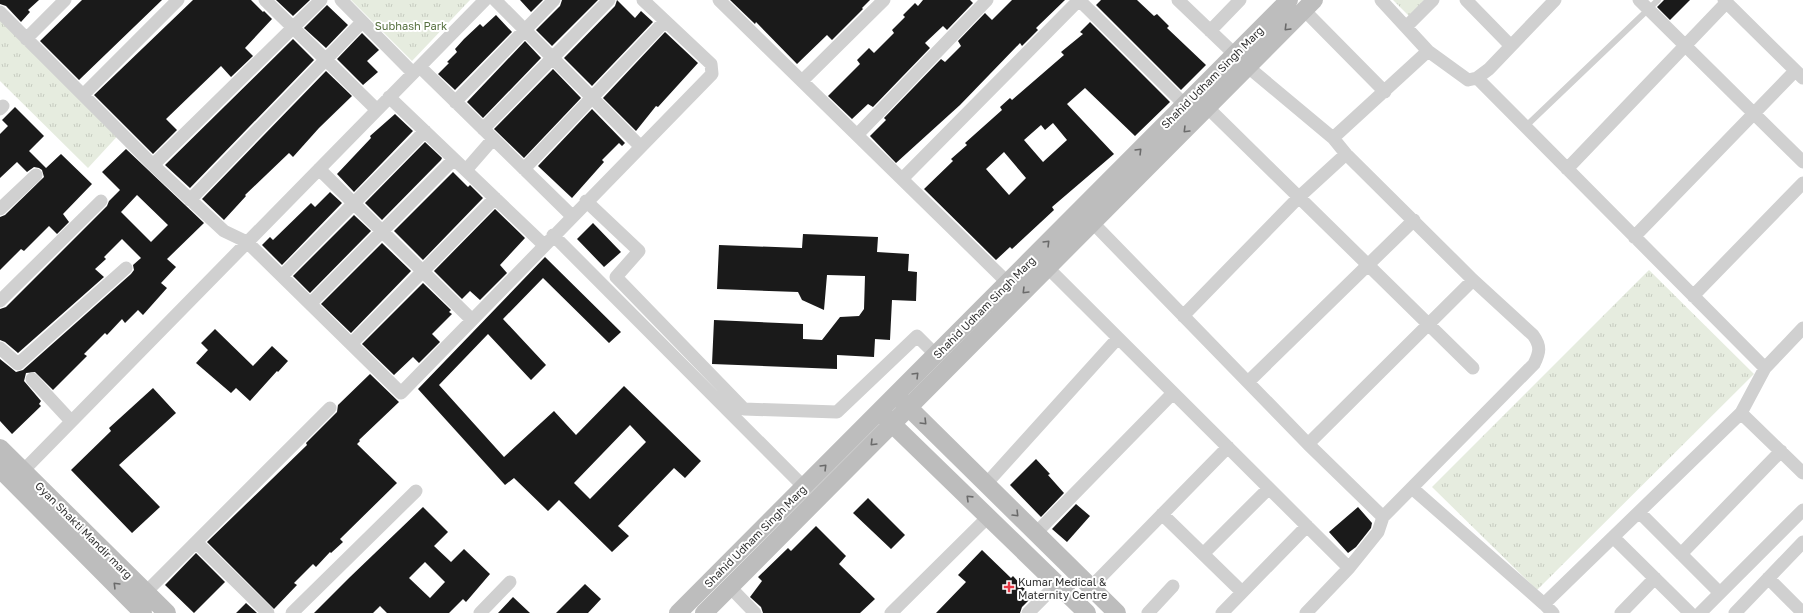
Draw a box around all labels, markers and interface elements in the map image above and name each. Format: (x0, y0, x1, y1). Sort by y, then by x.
park label: Subhash Park (375, 19, 447, 32)
street label: Shahid Udham Singh Marg (1158, 23, 1266, 131)
one-way arrow (1284, 23, 1292, 31)
one-way arrow (1183, 125, 1190, 133)
one-way arrow (1134, 148, 1142, 156)
one-way arrow (1042, 240, 1050, 248)
street label: Shahid Udham Singh Marg (930, 253, 1038, 361)
one-way arrow (1022, 286, 1030, 294)
one-way arrow (911, 372, 919, 380)
one-way arrow (919, 417, 927, 425)
one-way arrow (871, 438, 878, 446)
one-way arrow (819, 464, 827, 472)
street label: Gyan Shakti Mandir marg (33, 479, 135, 581)
street label: Shahid Udham Singh Marg (701, 482, 809, 590)
one-way arrow (966, 495, 974, 503)
one-way arrow (1011, 509, 1019, 517)
place label: Kumar Medical & Maternity Centre (1018, 575, 1107, 601)
marker: Kumar Medical & Maternity Centre (1003, 581, 1015, 593)
one-way arrow (113, 582, 121, 590)

